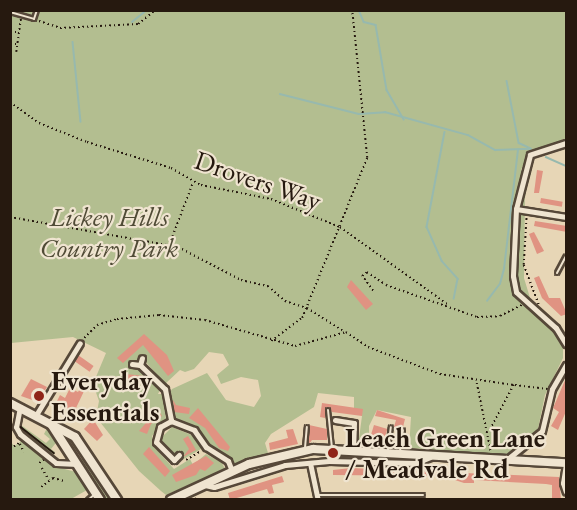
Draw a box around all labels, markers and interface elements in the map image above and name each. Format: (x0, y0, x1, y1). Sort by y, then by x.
street label: Drovers Way (191, 143, 325, 217)
park label: Lickey Hills Country Park (40, 200, 178, 263)
place label: Everyday Essentials (51, 364, 159, 427)
marker: Everyday Essentials (32, 389, 46, 403)
place label: Leach Green Lane / Meadvale Rd (345, 421, 545, 484)
marker: Leach Green Lane / Meadvale Rd (326, 446, 340, 460)

